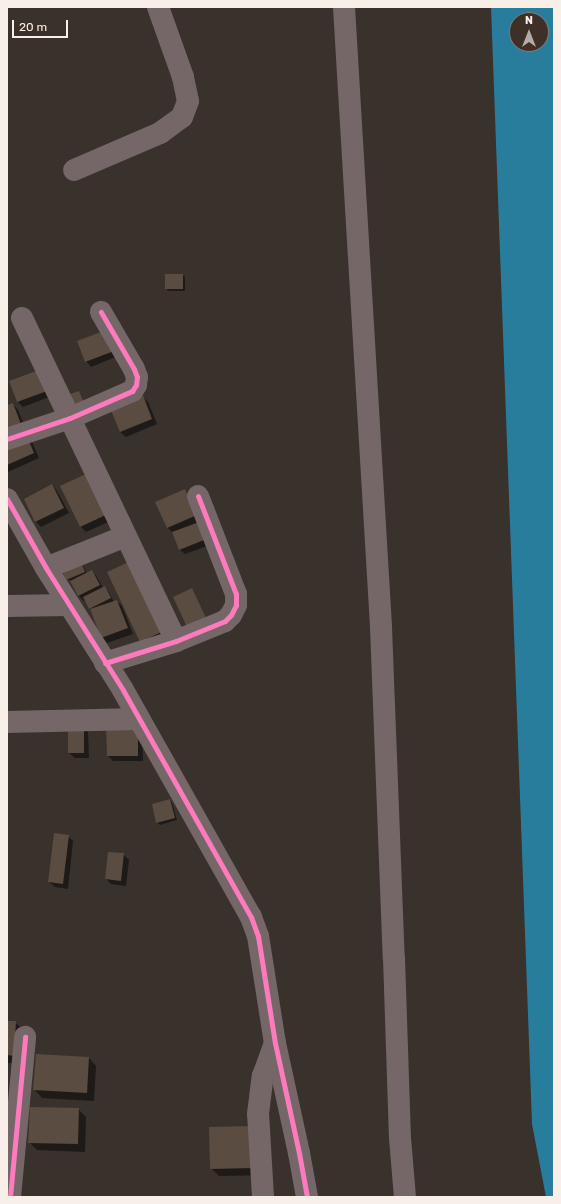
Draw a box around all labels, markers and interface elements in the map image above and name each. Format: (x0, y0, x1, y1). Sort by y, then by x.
scale bar (14, 12, 70, 38)
north arrow (509, 12, 549, 52)
text: N (525, 14, 533, 27)
text: 20 m (19, 20, 47, 34)

